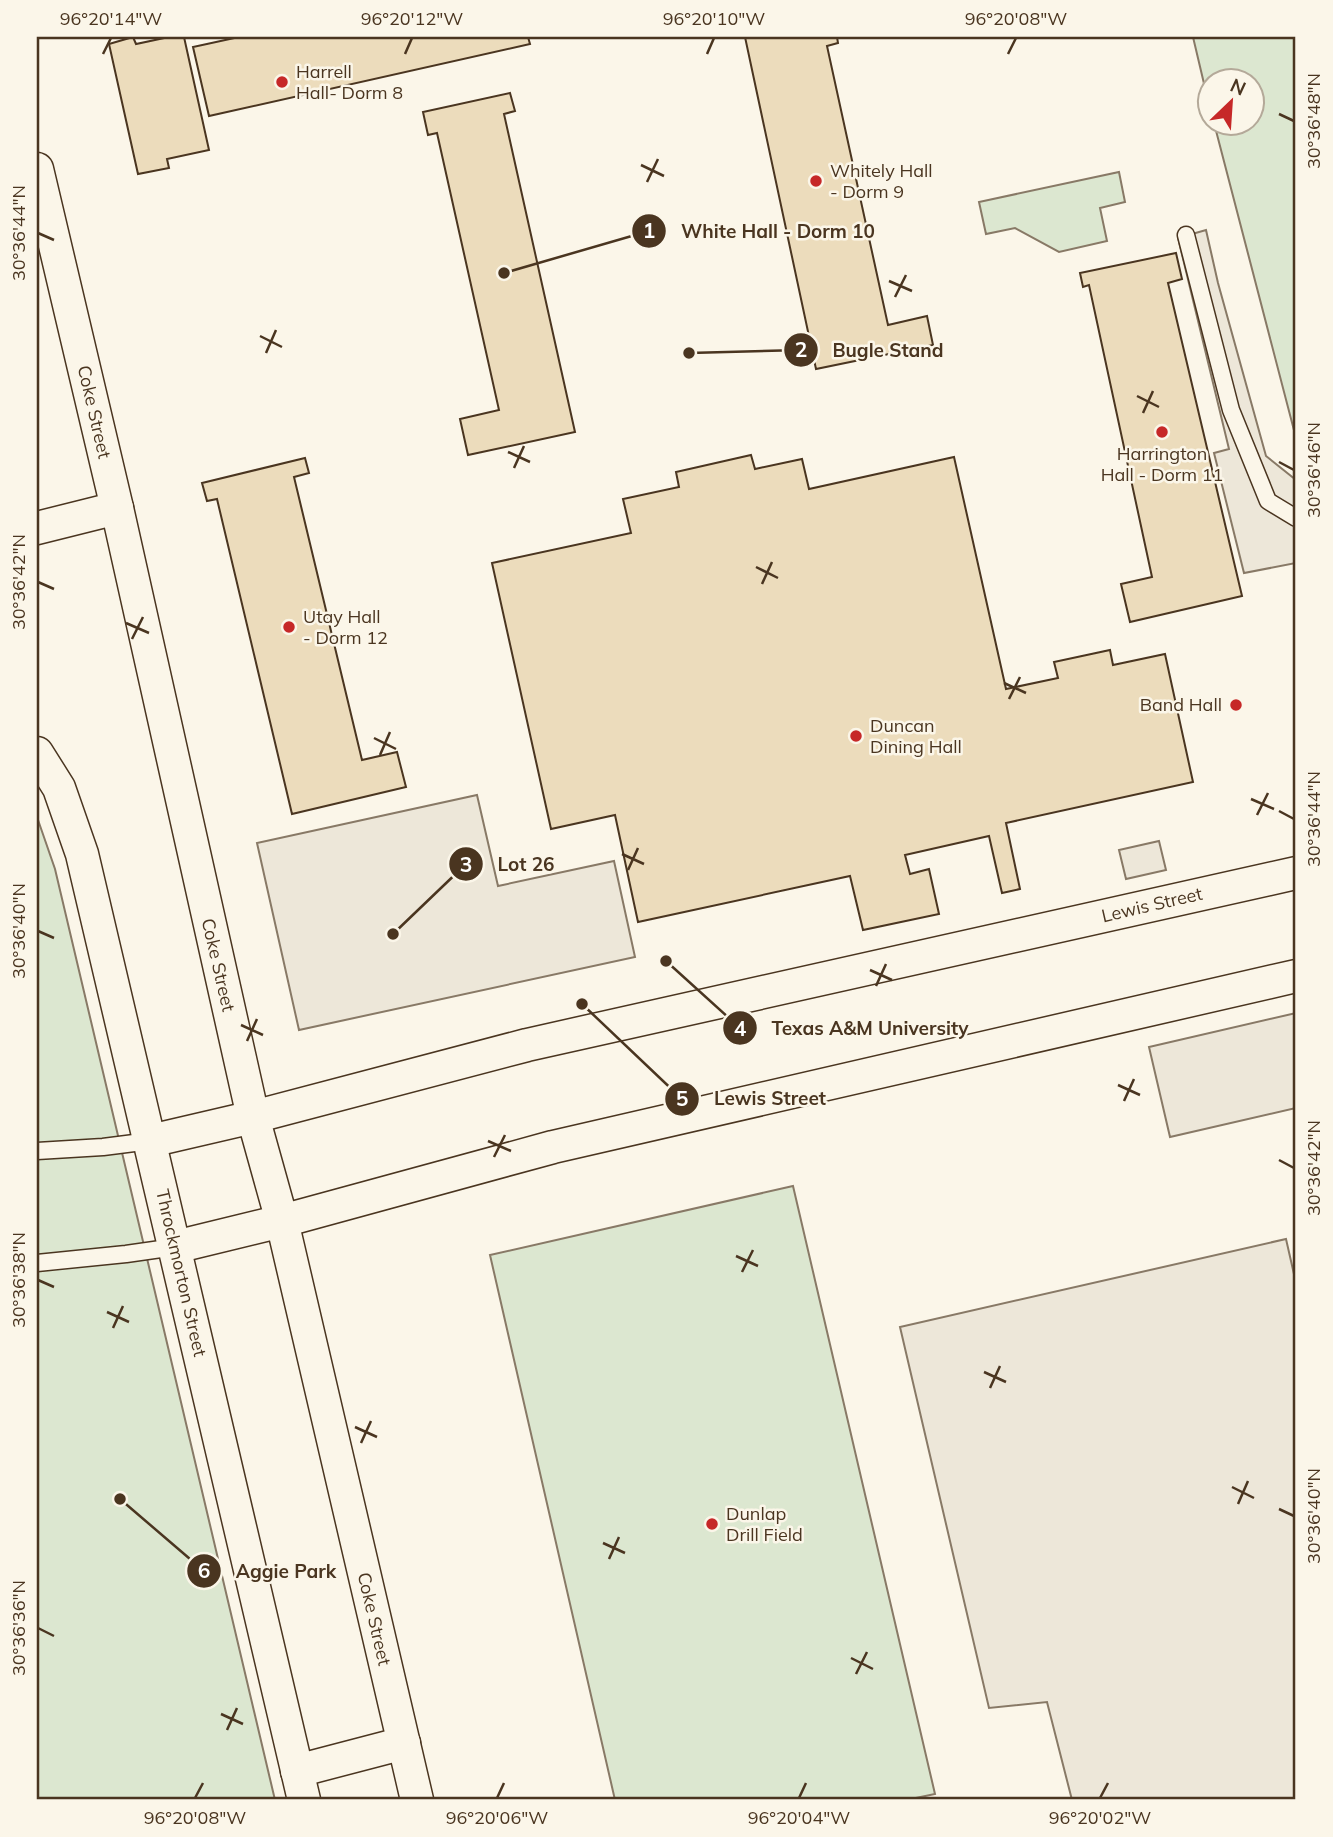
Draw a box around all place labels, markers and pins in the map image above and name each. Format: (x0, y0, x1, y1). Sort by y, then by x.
place label: Harrell Hall- Dorm 8 (296, 60, 403, 104)
marker: Harrell Hall- Dorm 8 (274, 74, 290, 90)
place label: Whitely Hall - Dorm 9 (830, 159, 933, 203)
marker: Whitely Hall - Dorm 9 (808, 173, 824, 189)
callout: White Hall - Dorm 10 (632, 211, 889, 251)
callout: Bugle Stand (784, 330, 958, 370)
marker: Harrington Hall - Dorm 11 (1154, 424, 1170, 440)
place label: Harrington Hall - Dorm 11 (1101, 442, 1223, 486)
place label: Utay Hall - Dorm 12 (303, 605, 388, 649)
marker: Utay Hall - Dorm 12 (281, 619, 297, 635)
place label: Band Hall (1140, 693, 1222, 716)
marker: Band Hall (1228, 697, 1244, 713)
place label: Duncan Dining Hall (870, 714, 962, 758)
marker: Duncan Dining Hall (848, 728, 864, 744)
callout: Lot 26 (449, 844, 569, 884)
callout: Texas A&M University (723, 1008, 983, 1048)
callout: Lewis Street (665, 1079, 840, 1119)
place label: Dunlap Drill Field (726, 1502, 803, 1546)
marker: Dunlap Drill Field (704, 1516, 720, 1532)
callout: Aggie Park (186, 1551, 350, 1591)

